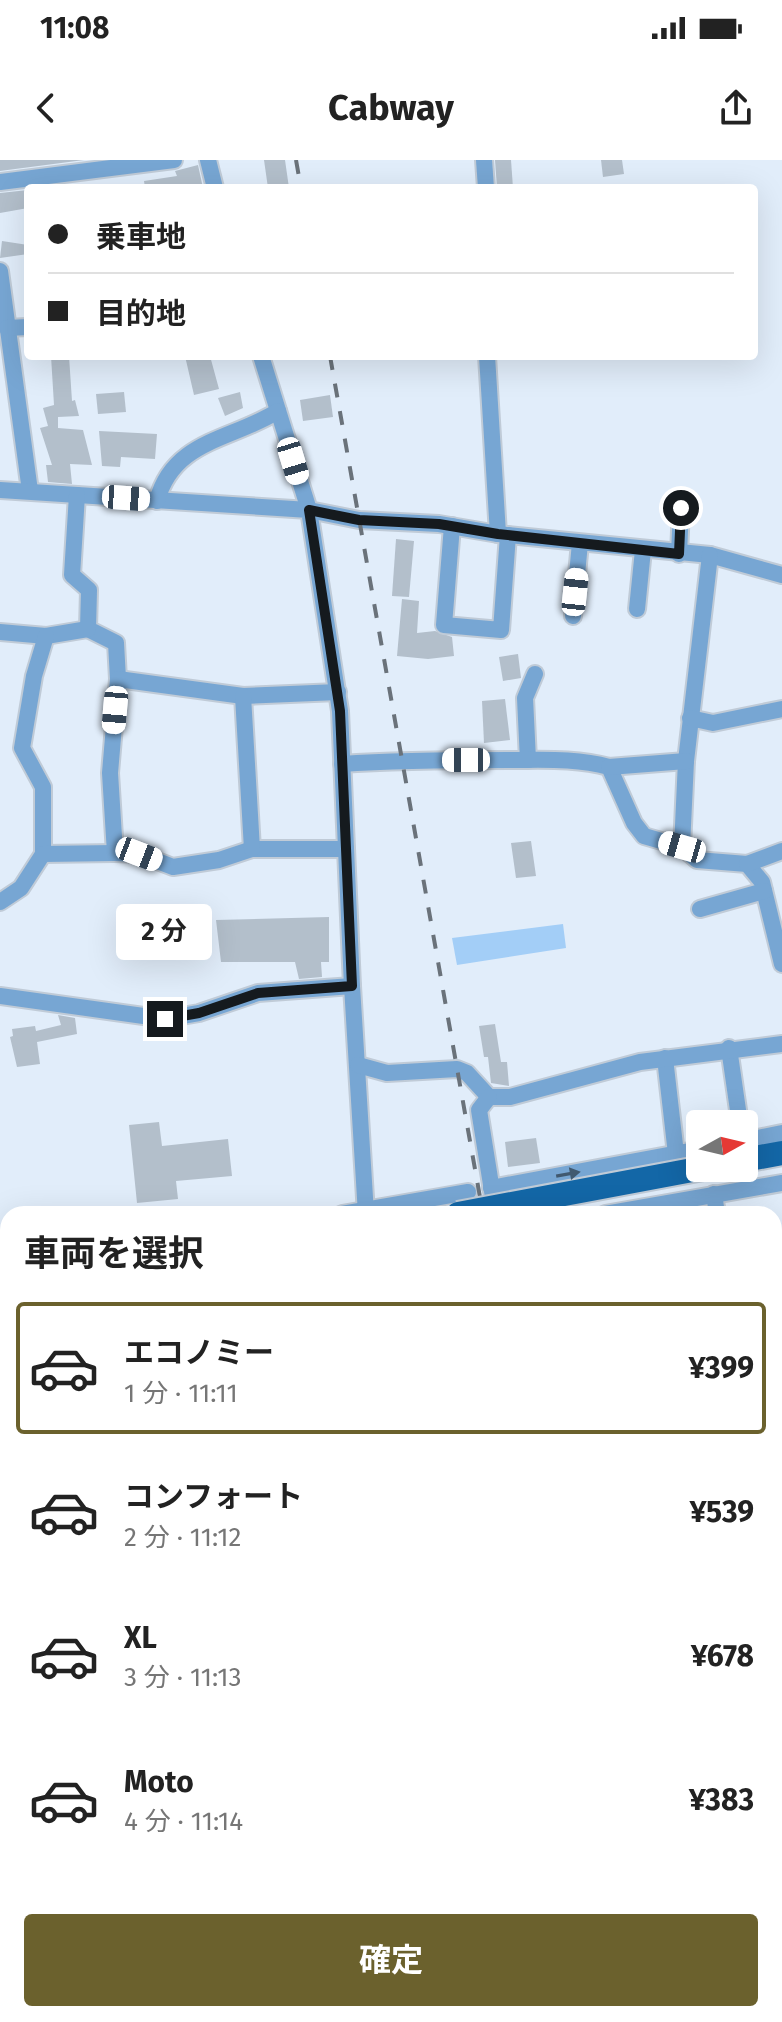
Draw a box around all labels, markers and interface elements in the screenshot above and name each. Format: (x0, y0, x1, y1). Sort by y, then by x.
text: 11:08 (40, 10, 109, 46)
icon: back (24, 86, 68, 130)
text: Cabway (328, 86, 454, 130)
icon: share (714, 86, 758, 130)
text: 乗車地 (96, 219, 186, 255)
text: 目的地 (96, 296, 186, 332)
car (275, 435, 311, 487)
car (101, 484, 151, 512)
route start (663, 490, 699, 526)
car (561, 567, 589, 617)
car (101, 685, 129, 735)
car (442, 748, 490, 772)
car (656, 829, 708, 865)
car (112, 834, 166, 874)
callout: 2 分 (117, 903, 213, 959)
text: 2 分 (141, 916, 187, 947)
route end (147, 1001, 183, 1037)
north arrow (686, 1110, 758, 1182)
map controls (686, 1110, 758, 1182)
one-way arrow (556, 1167, 581, 1179)
text: 車両を選択 (24, 1232, 204, 1276)
icon: car (28, 1332, 100, 1404)
text: エコノミー (124, 1335, 274, 1371)
text: ¥399 (689, 1350, 754, 1386)
text: 1 分 · 11:11 (124, 1378, 238, 1409)
icon: car (28, 1476, 100, 1548)
text: コンフォート (124, 1479, 303, 1515)
text: ¥539 (689, 1494, 754, 1530)
text: 2 分 · 11:12 (124, 1522, 241, 1553)
icon: car (28, 1620, 100, 1692)
text: XL (124, 1620, 157, 1656)
text: ¥678 (691, 1638, 754, 1674)
text: 3 分 · 11:13 (124, 1662, 241, 1693)
icon: car (28, 1764, 100, 1836)
text: Moto (124, 1764, 194, 1800)
text: ¥383 (689, 1782, 754, 1818)
text: 4 分 · 11:14 (124, 1806, 243, 1837)
button: 確定 (24, 1914, 758, 2006)

